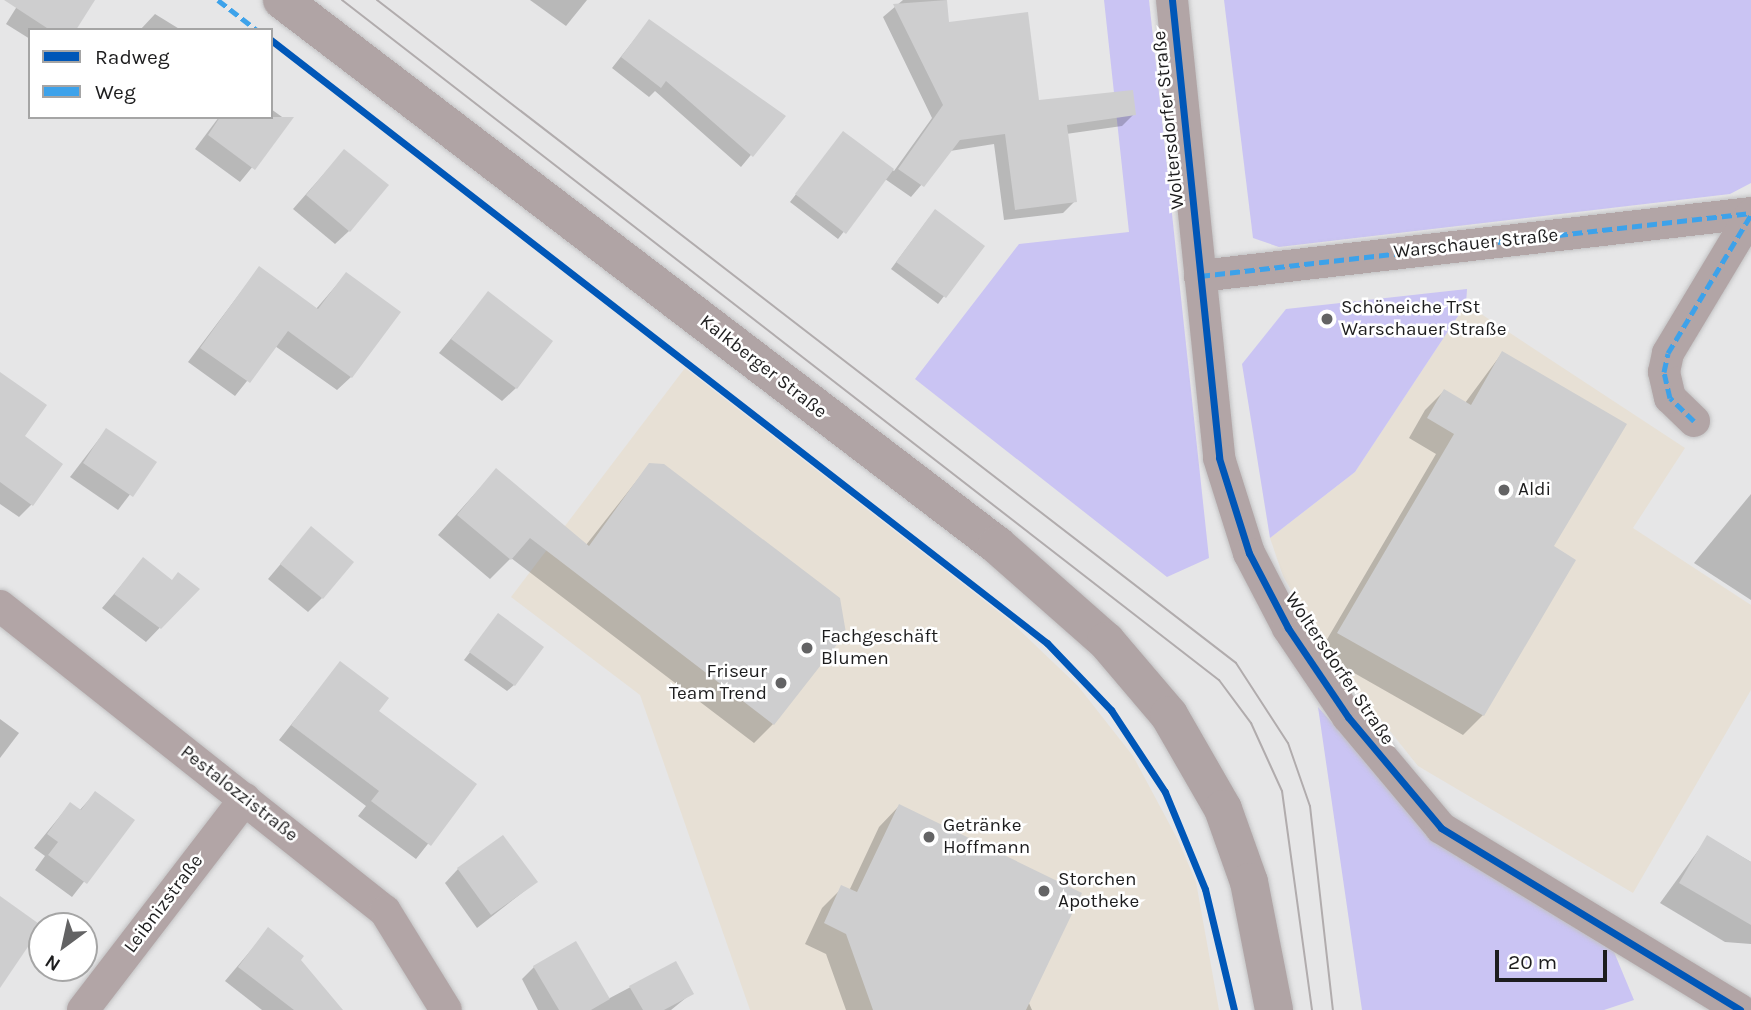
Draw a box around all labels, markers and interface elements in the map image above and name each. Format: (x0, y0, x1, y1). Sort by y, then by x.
legend (28, 28, 273, 119)
street label: Woltersdorfer Straße (1148, 30, 1190, 210)
text: Radweg (95, 45, 170, 69)
text: Weg (95, 80, 136, 104)
street label: Warschauer Straße (1393, 224, 1559, 264)
place label: Schöneiche TrSt Warschauer Straße (1341, 297, 1506, 341)
street label: Kalkberger Straße (695, 310, 831, 424)
marker: Schöneiche TrSt Warschauer Straße (1319, 311, 1335, 327)
place label: Aldi (1518, 479, 1551, 501)
marker: Aldi (1496, 482, 1512, 498)
street label: Woltersdorfer Straße (1279, 588, 1399, 750)
place label: Fachgeschäft Blumen (821, 626, 938, 670)
marker: Fachgeschäft Blumen (799, 640, 815, 656)
place label: Friseur Team Trend (669, 661, 767, 705)
marker: Friseur Team Trend (773, 675, 789, 691)
street label: Pestalozzistraße (176, 741, 302, 847)
place label: Getränke Hoffmann (943, 815, 1030, 859)
marker: Getränke Hoffmann (921, 829, 937, 845)
street label: Leibnizstraße (120, 850, 208, 958)
place label: Storchen Apotheke (1058, 869, 1139, 913)
marker: Storchen Apotheke (1036, 883, 1052, 899)
north arrow (28, 912, 98, 982)
scale bar (1499, 936, 1611, 980)
text: N (41, 950, 64, 976)
text: 20 m (1508, 950, 1557, 974)

